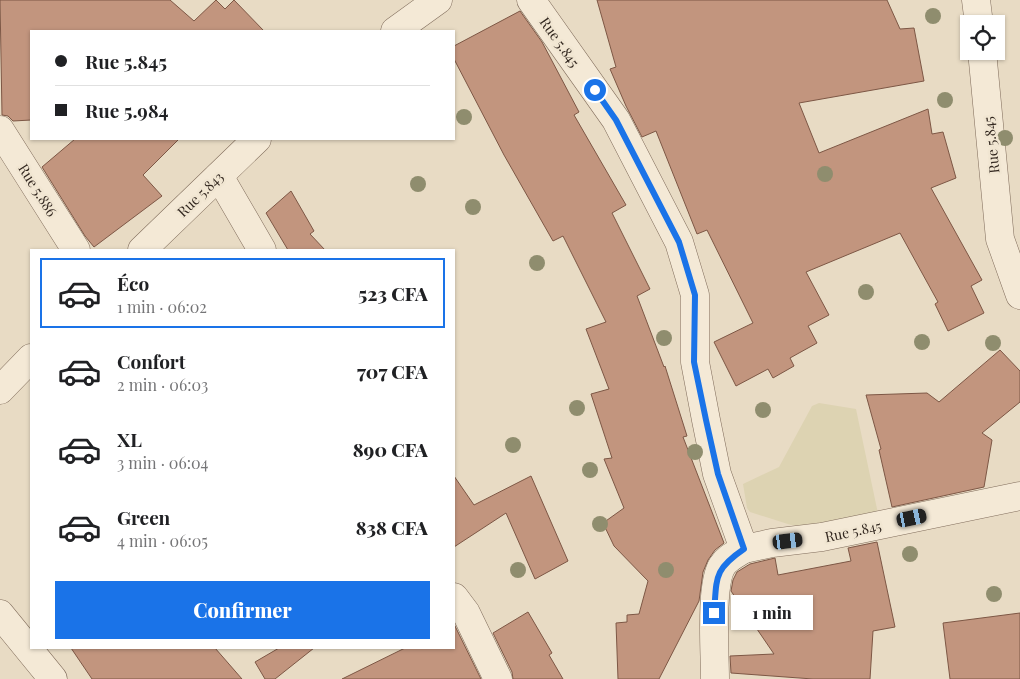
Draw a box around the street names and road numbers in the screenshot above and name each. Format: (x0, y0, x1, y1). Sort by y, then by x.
street label: Rue 5.845 (536, 13, 584, 71)
street label: Rue 5.845 (979, 115, 1003, 174)
street label: Rue 5.886 (14, 160, 62, 220)
street label: Rue 5.843 (173, 167, 227, 221)
street label: Rue 5.845 (823, 516, 883, 546)

